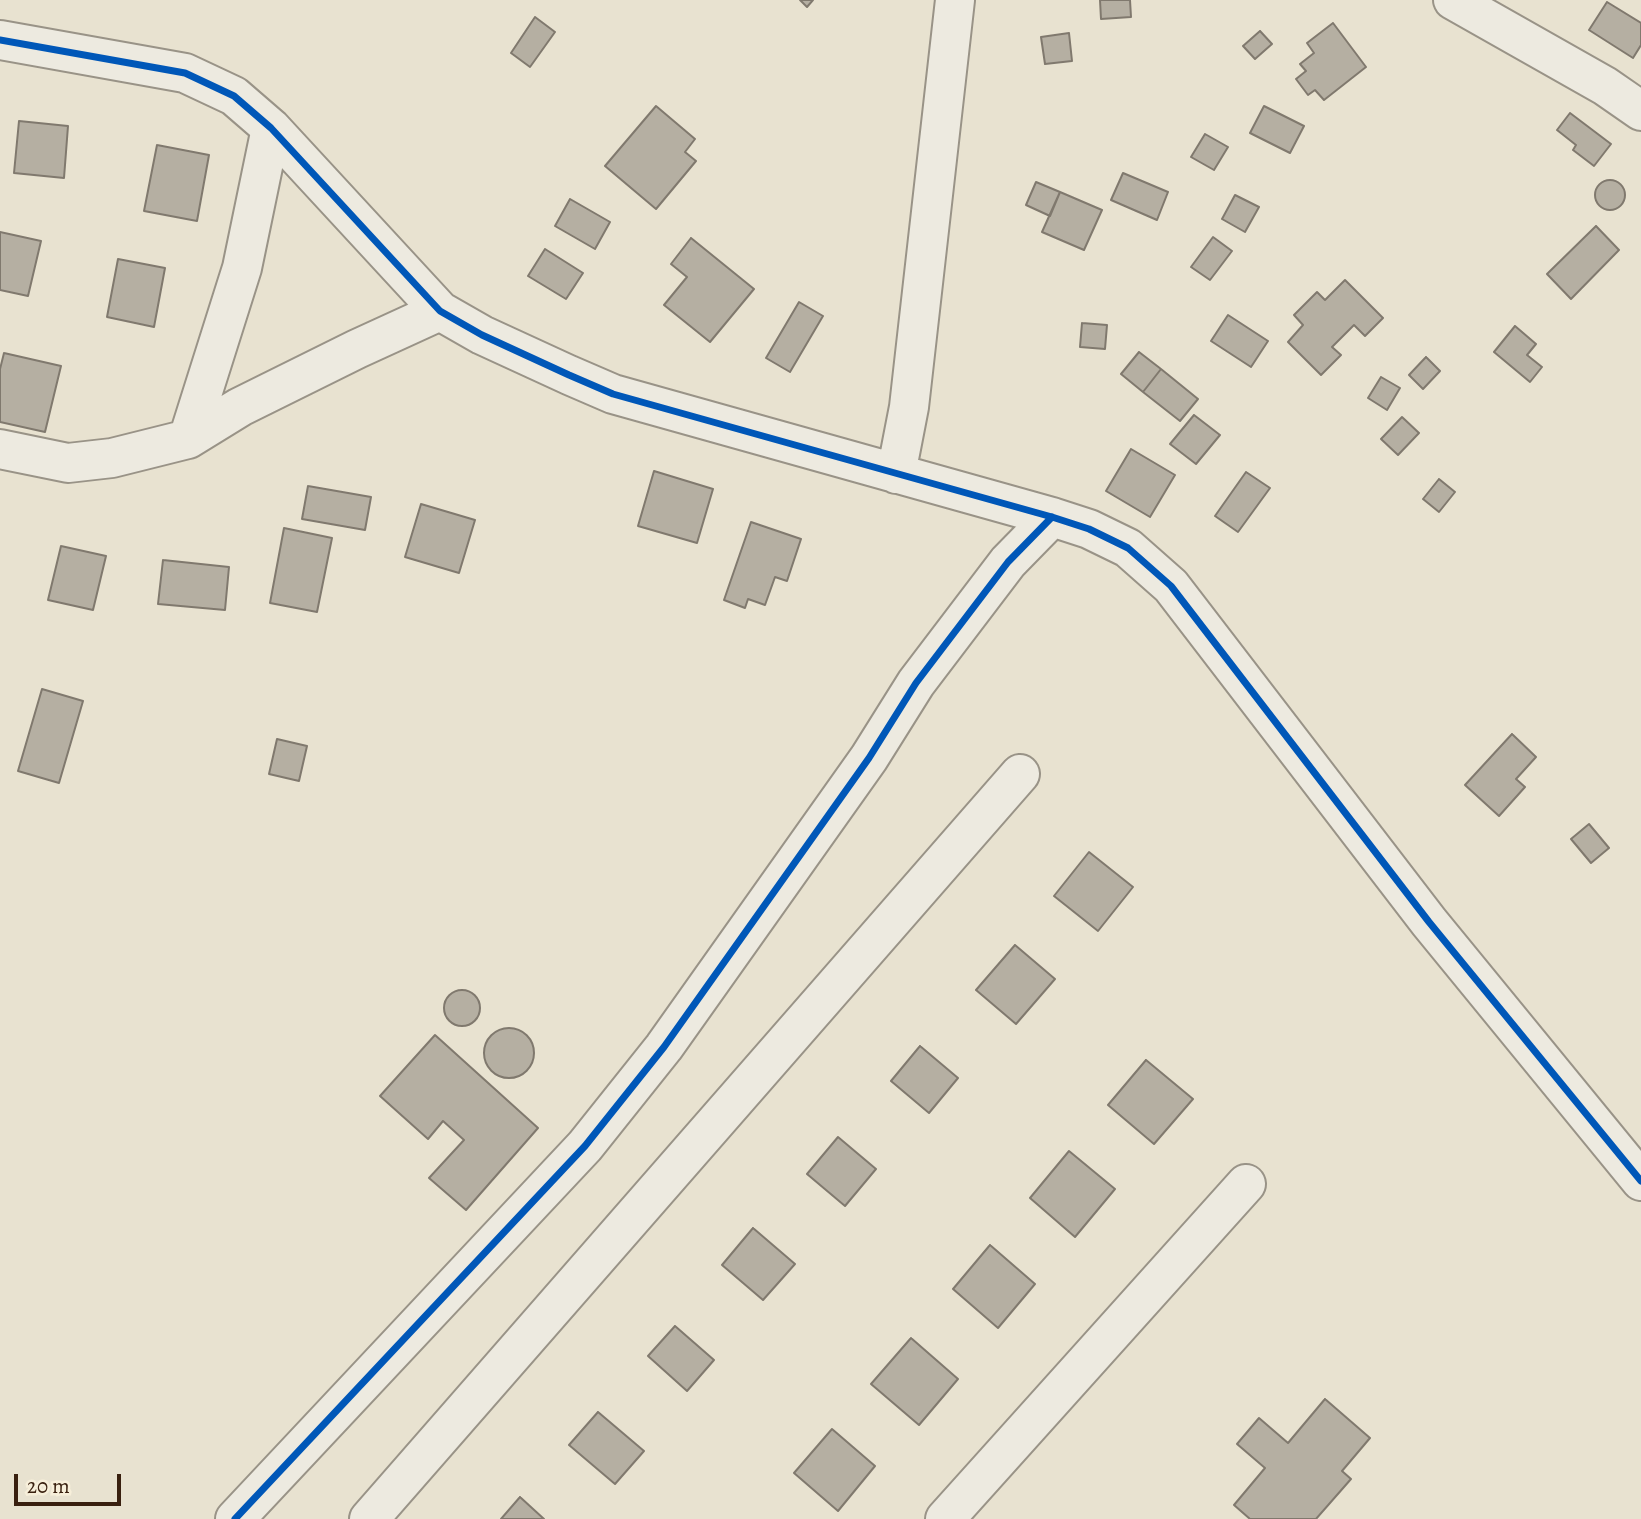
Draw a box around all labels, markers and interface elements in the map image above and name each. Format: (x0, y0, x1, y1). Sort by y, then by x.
scale bar (18, 1460, 124, 1504)
text: 20 m (27, 1472, 70, 1500)

